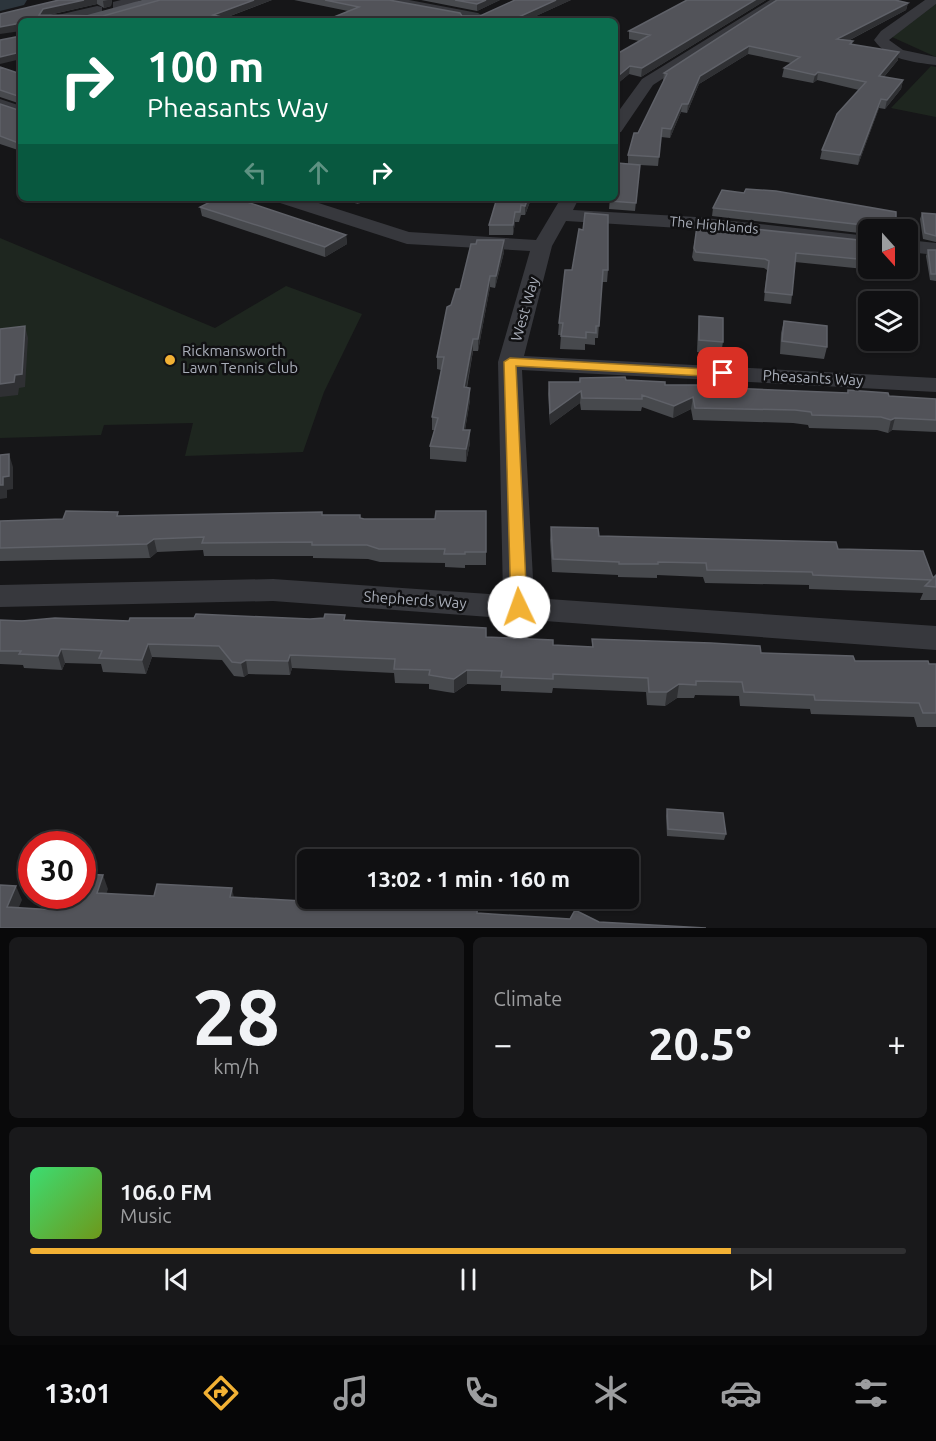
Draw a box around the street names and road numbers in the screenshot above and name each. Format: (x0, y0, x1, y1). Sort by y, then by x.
street label: The Highlands (669, 213, 759, 237)
street label: West Way (507, 275, 542, 343)
street label: Pheasants Way (762, 366, 864, 389)
street label: Shepherds Way (363, 587, 467, 612)

